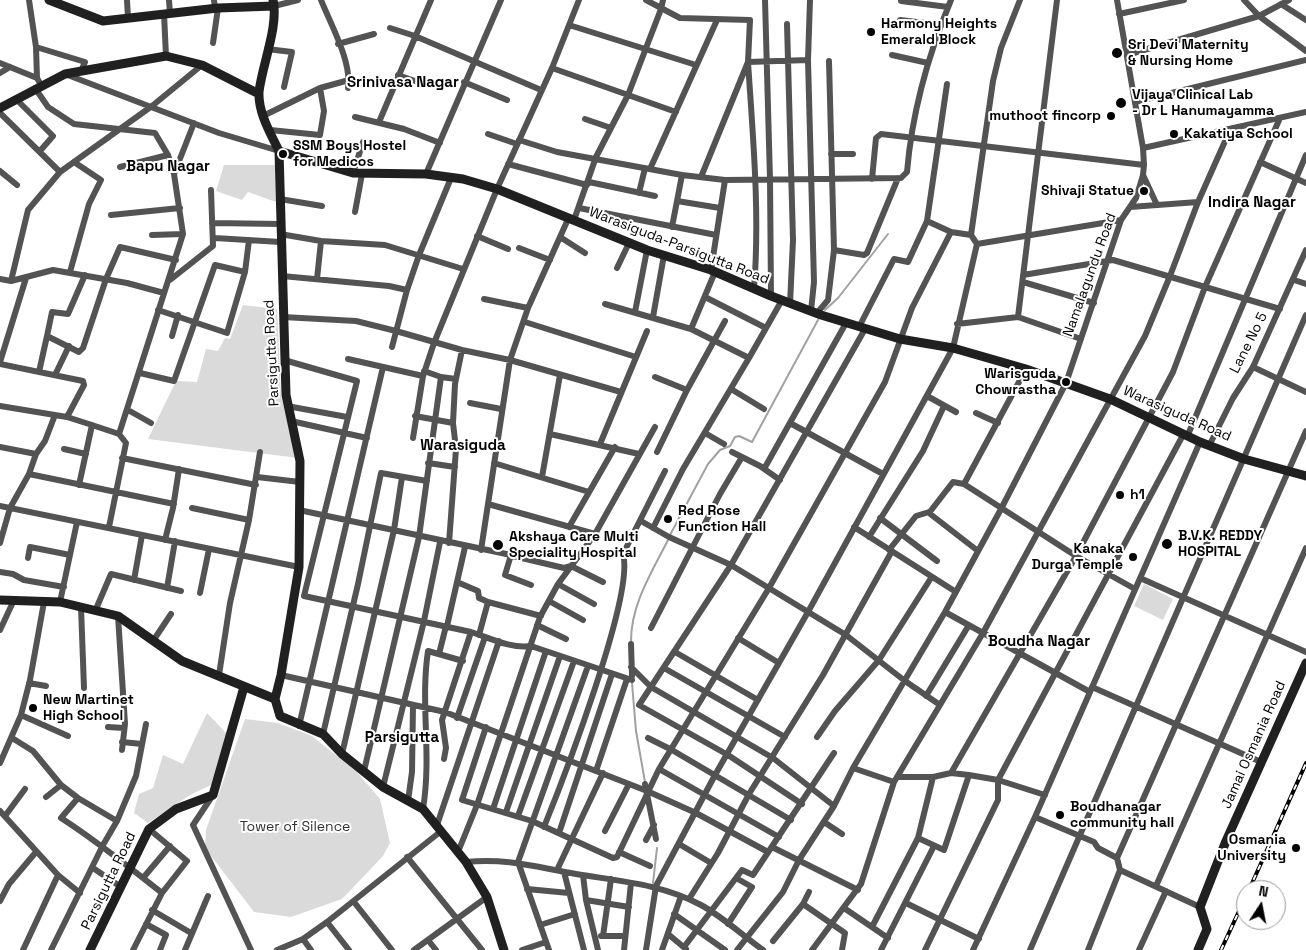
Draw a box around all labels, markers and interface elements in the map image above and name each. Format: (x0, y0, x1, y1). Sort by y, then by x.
place label: Harmony Heights Emerald Block (881, 16, 997, 48)
marker: Harmony Heights Emerald Block (865, 26, 877, 38)
place label: Sri Devi Maternity & Nursing Home (1128, 37, 1249, 70)
marker: Sri Devi Maternity & Nursing Home (1110, 46, 1124, 60)
district label: Srinivasa Nagar (347, 74, 459, 92)
place label: Vijaya Clinical Lab - Dr L Hanumayamma (1132, 87, 1274, 120)
marker: Vijaya Clinical Lab - Dr L Hanumayamma (1114, 96, 1128, 110)
place label: muthoot fincorp (989, 108, 1101, 124)
marker: muthoot fincorp (1105, 110, 1117, 122)
place label: Kakatiya School (1184, 126, 1293, 142)
marker: Kakatiya School (1168, 128, 1180, 140)
place label: SSM Boys Hostel for Medicos (293, 138, 406, 170)
marker: SSM Boys Hostel for Medicos (277, 148, 289, 160)
district label: Bapu Nagar (126, 158, 210, 176)
place label: Shivaji Statue (1041, 183, 1134, 199)
marker: Shivaji Statue (1138, 185, 1150, 197)
district label: Indira Nagar (1208, 194, 1296, 212)
street label: Warasiguda-Parsigutta Road (587, 204, 771, 288)
street label: Namalagundu Road (1060, 211, 1120, 339)
street label: Parsigutta Road (261, 299, 283, 407)
street label: Lane No 5 (1227, 310, 1271, 376)
place label: Warisguda Chowrastha (975, 366, 1056, 398)
marker: Warisguda Chowrastha (1060, 376, 1072, 388)
street label: Warasiguda Road (1120, 383, 1234, 445)
district label: Warasiguda (420, 437, 506, 455)
place label: h1 (1130, 487, 1145, 503)
marker: h1 (1114, 489, 1126, 501)
place label: Red Rose Function Hall (678, 503, 766, 536)
marker: Red Rose Function Hall (662, 513, 674, 525)
place label: B.V.K. REDDY HOSPITAL (1178, 528, 1262, 560)
place label: Akshaya Care Multi Speciality Hospital (509, 529, 639, 562)
marker: B.V.K. REDDY HOSPITAL (1160, 537, 1174, 551)
marker: Akshaya Care Multi Speciality Hospital (491, 538, 505, 552)
place label: Kanaka Durga Temple (1031, 541, 1123, 574)
marker: Kanaka Durga Temple (1127, 551, 1139, 563)
district label: Boudha Nagar (988, 633, 1090, 651)
street label: Jamai Osmania Road (1218, 679, 1290, 811)
place label: New Martinet High School (43, 692, 134, 724)
marker: New Martinet High School (27, 702, 39, 714)
district label: Parsigutta (365, 729, 439, 747)
place label: Boudhanagar community hall (1070, 799, 1174, 832)
marker: Boudhanagar community hall (1054, 809, 1066, 821)
park label: Tower of Silence (240, 819, 350, 835)
street label: Parsigutta Road (78, 829, 140, 933)
place label: Osmania University (1217, 832, 1286, 864)
marker: Osmania University (1290, 842, 1302, 854)
north arrow (1236, 880, 1286, 930)
text: N (1257, 882, 1270, 901)

